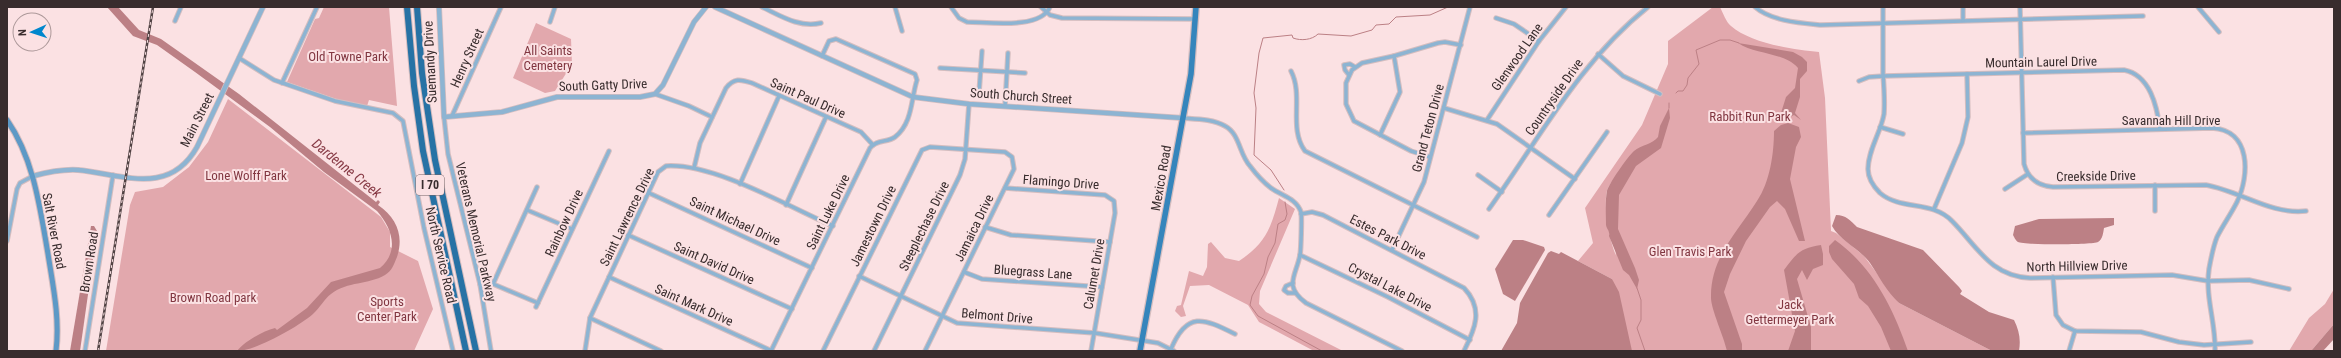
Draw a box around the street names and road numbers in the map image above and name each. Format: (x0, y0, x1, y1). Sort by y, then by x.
street label: Glenwood Lane (1488, 20, 1546, 94)
street label: Suemandy Drive (420, 21, 440, 103)
street label: Henry Street (447, 26, 487, 90)
street label: Mountain Laurel Drive (1985, 54, 2097, 70)
street label: Countryside Drive (1522, 56, 1586, 138)
street label: Saint Paul Drive (768, 75, 848, 121)
street label: South Gatty Drive (558, 76, 648, 94)
street label: Grand Teton Drive (1409, 82, 1447, 174)
street label: South Church Street (970, 85, 1073, 107)
street label: Main Street (177, 90, 217, 150)
street label: Savannah Hill Drive (2122, 113, 2220, 128)
street label: Mexico Road (1148, 144, 1174, 212)
street label: Veterans Memorial Parkway (453, 161, 499, 304)
street label: Saint Lawrence Drive (597, 166, 657, 268)
street label: Creekside Drive (2056, 168, 2136, 184)
street label: Saint Luke Drive (803, 172, 853, 252)
street label: Flamingo Drive (1022, 172, 1100, 192)
road number: I 70 (416, 175, 444, 195)
street label: Steeplechase Drive (896, 179, 952, 273)
street label: Jamestown Drive (847, 183, 899, 269)
street label: Rainbow Drive (542, 187, 586, 259)
street label: Salt River Road (39, 192, 69, 270)
street label: Jamaica Drive (951, 192, 997, 264)
street label: Saint Michael Drive (687, 193, 783, 249)
street label: North Service Road (423, 205, 459, 305)
street label: Estes Park Drive (1347, 211, 1429, 263)
street label: Brown Road (77, 231, 101, 293)
street label: Calumet Drive (1080, 237, 1108, 311)
street label: Saint David Drive (671, 239, 757, 287)
street label: North Hillview Drive (2026, 258, 2128, 274)
street label: Crystal Lake Drive (1346, 259, 1434, 315)
street label: Bluegrass Lane (993, 262, 1073, 282)
street label: Saint Mark Drive (653, 281, 735, 329)
street label: Belmont Drive (961, 305, 1033, 327)

